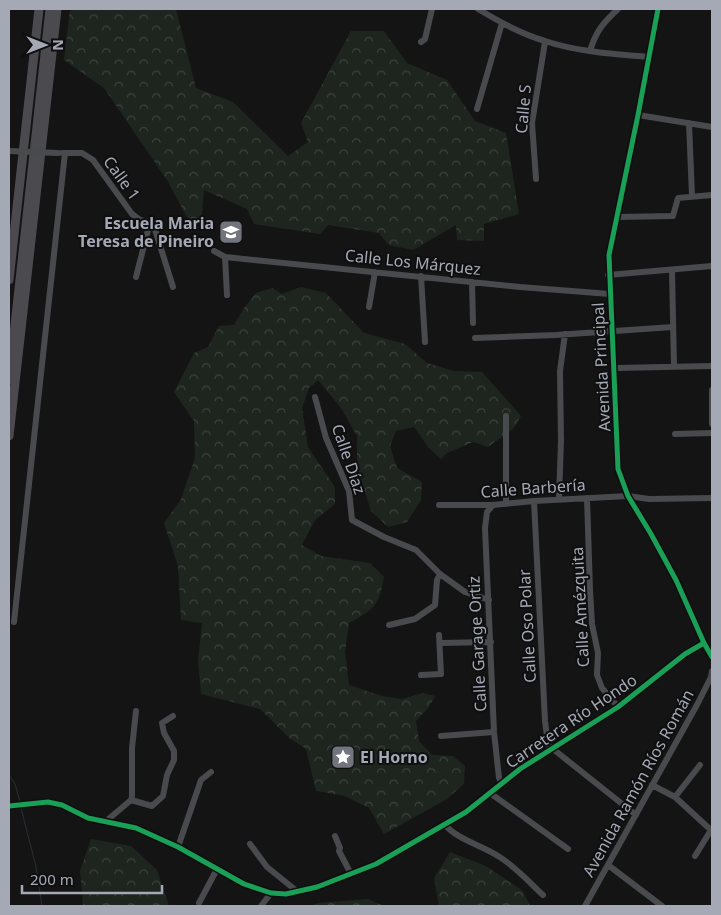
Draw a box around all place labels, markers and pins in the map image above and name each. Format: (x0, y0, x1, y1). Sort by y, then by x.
place label: Escuela Maria Teresa de Pineiro (78, 212, 214, 252)
school or university icon: Escuela Maria Teresa de Pineiro (218, 219, 244, 245)
place icon: El Horno (330, 744, 356, 770)
place label: El Horno (360, 746, 428, 768)

